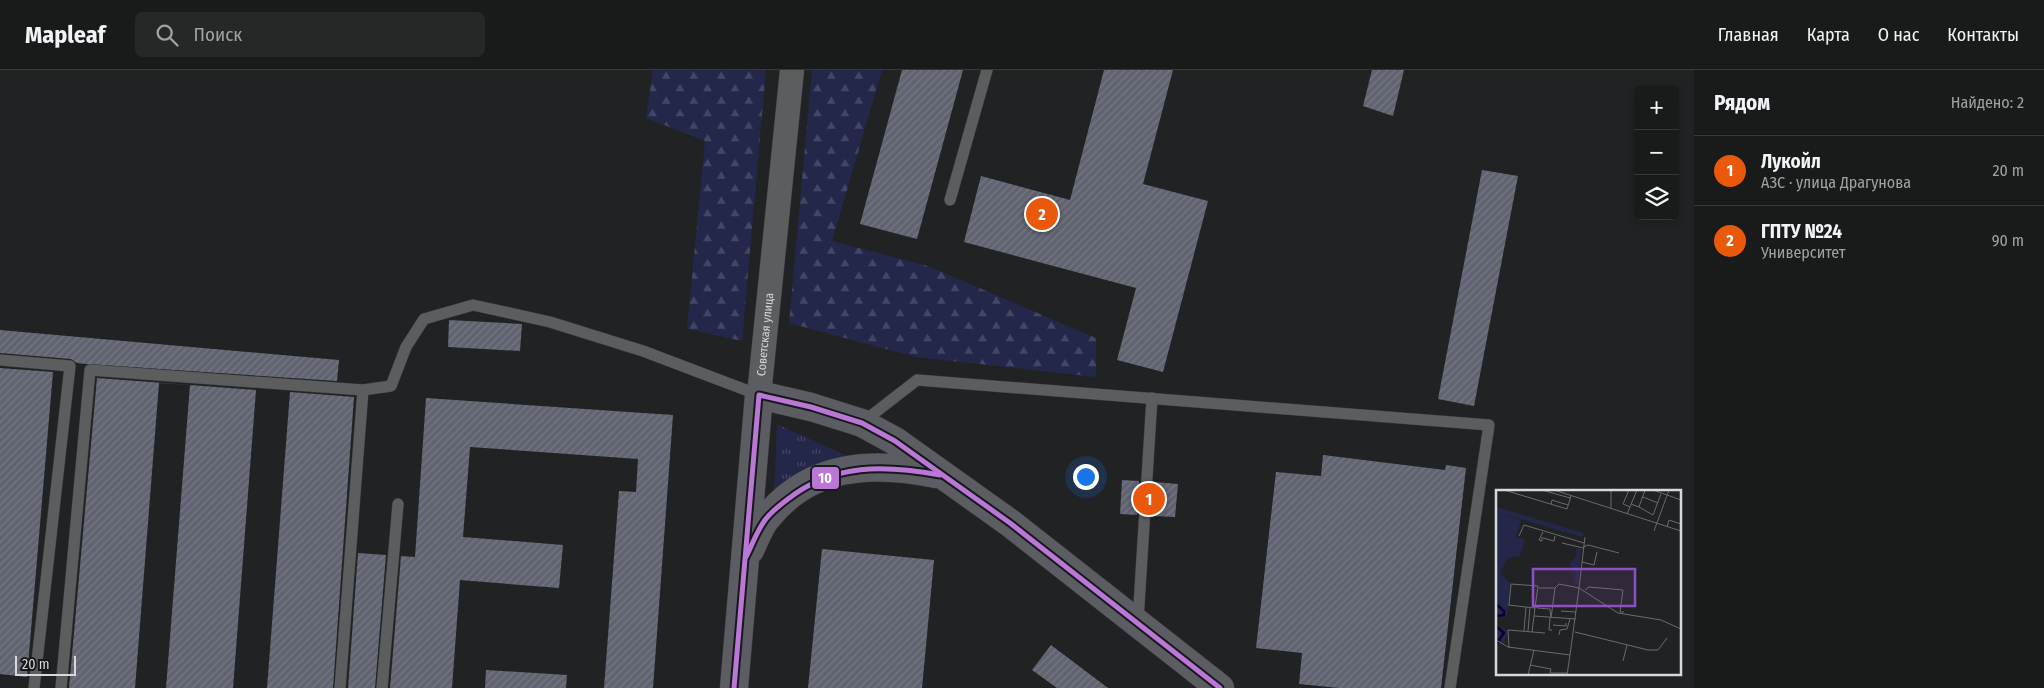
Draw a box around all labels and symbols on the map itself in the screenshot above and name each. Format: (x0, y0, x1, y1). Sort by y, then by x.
pin: 2 (1026, 195, 1058, 233)
street label: Советская улица (754, 292, 776, 377)
your location (1073, 464, 1099, 490)
line badge: 10 (811, 466, 840, 490)
text: 10 (818, 470, 832, 487)
pin: 1 (1133, 480, 1165, 518)
inset map (1496, 490, 1682, 676)
scale bar (15, 653, 76, 676)

